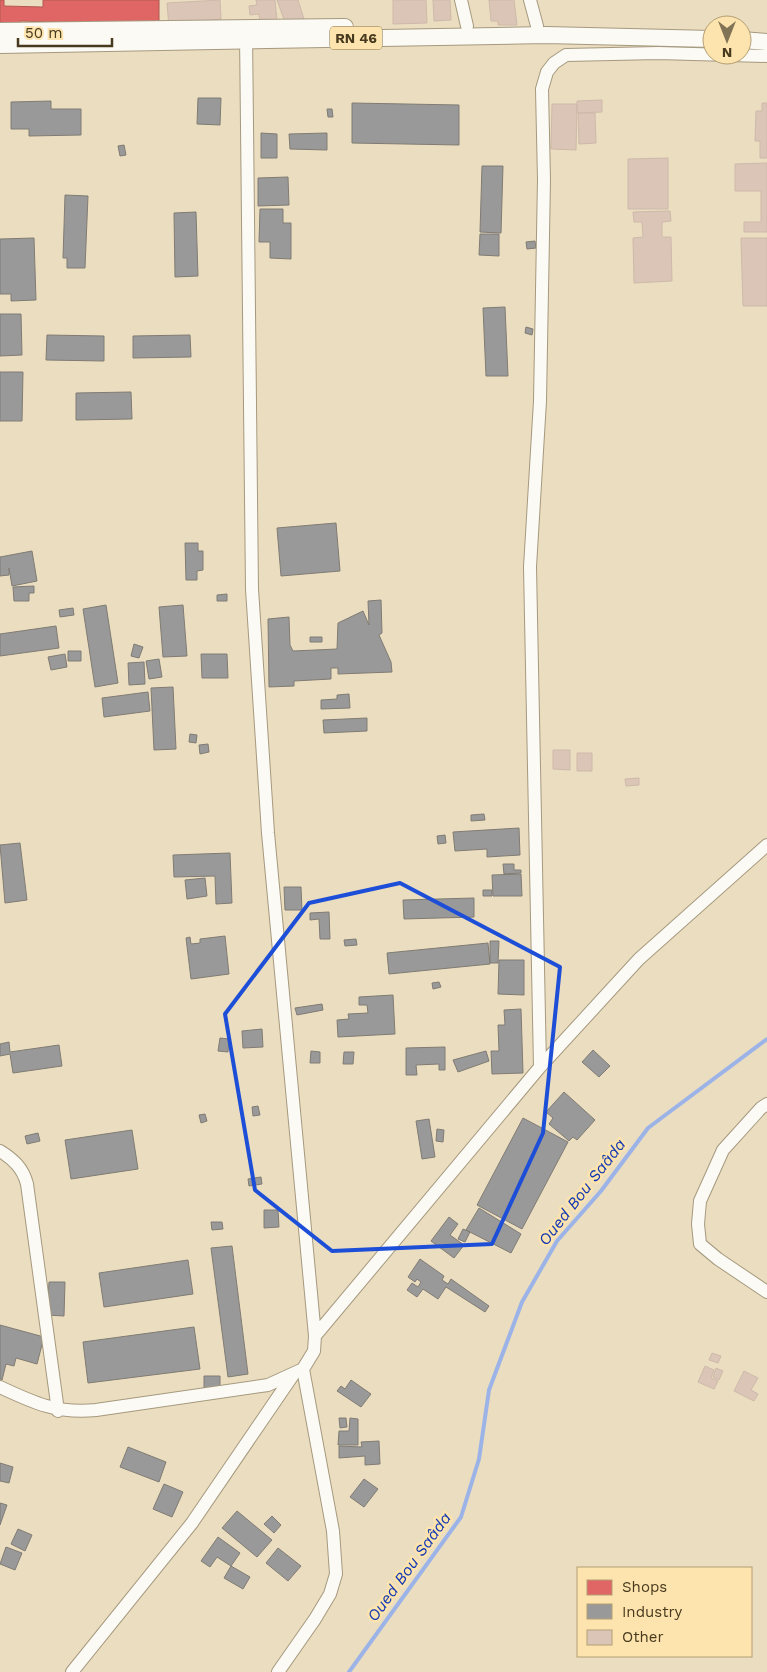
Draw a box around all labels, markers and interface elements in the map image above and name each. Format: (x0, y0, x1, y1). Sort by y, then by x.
scale bar (18, 15, 111, 47)
north arrow (702, 15, 752, 65)
text: 50 m (25, 24, 62, 42)
road number: RN 46 (330, 26, 382, 49)
text: N (722, 45, 732, 61)
water label: Oued Bou Saâda (534, 1135, 630, 1249)
water label: Oued Bou Saâda (363, 1509, 455, 1625)
legend (577, 1567, 752, 1657)
text: Shops (622, 1578, 667, 1596)
text: Industry (622, 1603, 683, 1621)
text: Other (622, 1628, 664, 1646)

